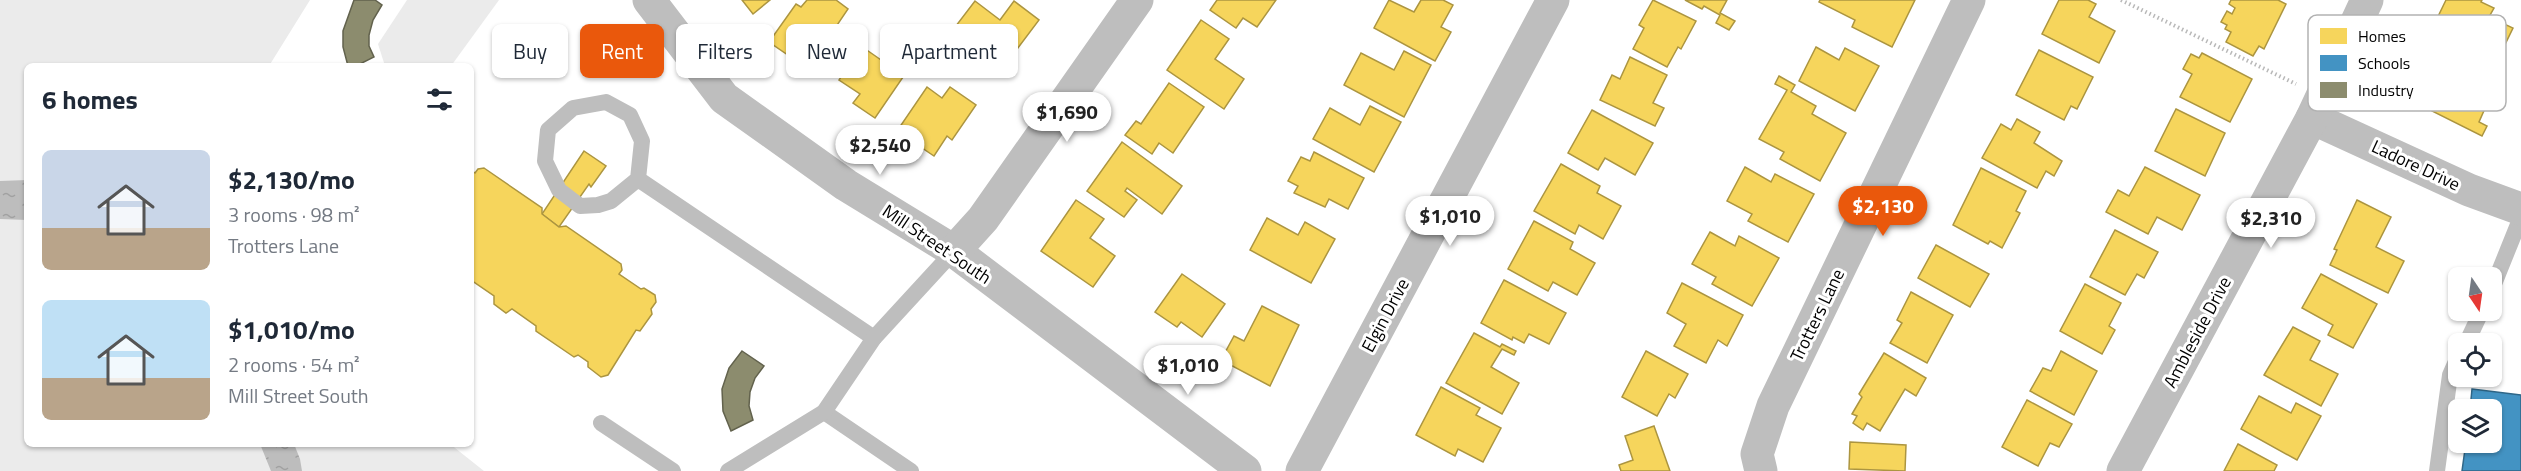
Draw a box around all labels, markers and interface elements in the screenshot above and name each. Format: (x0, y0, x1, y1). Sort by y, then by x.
legend (2308, 15, 2506, 111)
chip: Buy (492, 24, 568, 78)
chip: Rent (580, 24, 664, 78)
chip: Filters (676, 24, 774, 78)
chip: New (786, 24, 868, 78)
chip: Apartment (880, 24, 1018, 78)
text: Homes (2358, 24, 2406, 48)
text: Schools (2358, 51, 2410, 75)
text: Industry (2358, 78, 2414, 102)
text: 6 homes (42, 80, 138, 119)
icon: filters (423, 83, 456, 116)
pin: $1,690 (1018, 92, 1116, 143)
text: $1,690 (1036, 96, 1098, 127)
pin: $2,540 (831, 125, 929, 176)
text: $2,540 (849, 129, 911, 160)
street label: Ladore Drive (2367, 133, 2465, 197)
text: $2,130/mo (228, 160, 355, 199)
icon: home (90, 174, 162, 246)
pin: $2,130 (1834, 186, 1932, 237)
text: $2,130 (1852, 190, 1914, 221)
pin: $1,010 (1401, 196, 1499, 247)
street label: Mill Street South (877, 197, 997, 291)
pin: $2,310 (2222, 198, 2320, 249)
text: 3 rooms · 98 m² (228, 199, 360, 230)
text: $1,010 (1419, 200, 1481, 231)
text: $2,310 (2240, 202, 2302, 233)
text: Trotters Lane (228, 230, 339, 261)
street label: Trotters Lane (1783, 264, 1851, 366)
north arrow (2448, 267, 2502, 321)
map controls (2448, 267, 2502, 453)
street label: Ambleside Drive (2156, 271, 2238, 393)
street label: Elgin Drive (1354, 273, 1416, 357)
text: $1,010/mo (228, 310, 355, 349)
icon: home (90, 324, 162, 396)
button: locate (2448, 333, 2502, 387)
pin: $1,010 (1139, 345, 1237, 396)
text: 2 rooms · 54 m² (228, 349, 360, 380)
text: $1,010 (1157, 349, 1219, 380)
text: Mill Street South (228, 380, 369, 411)
button: layers (2448, 399, 2502, 453)

